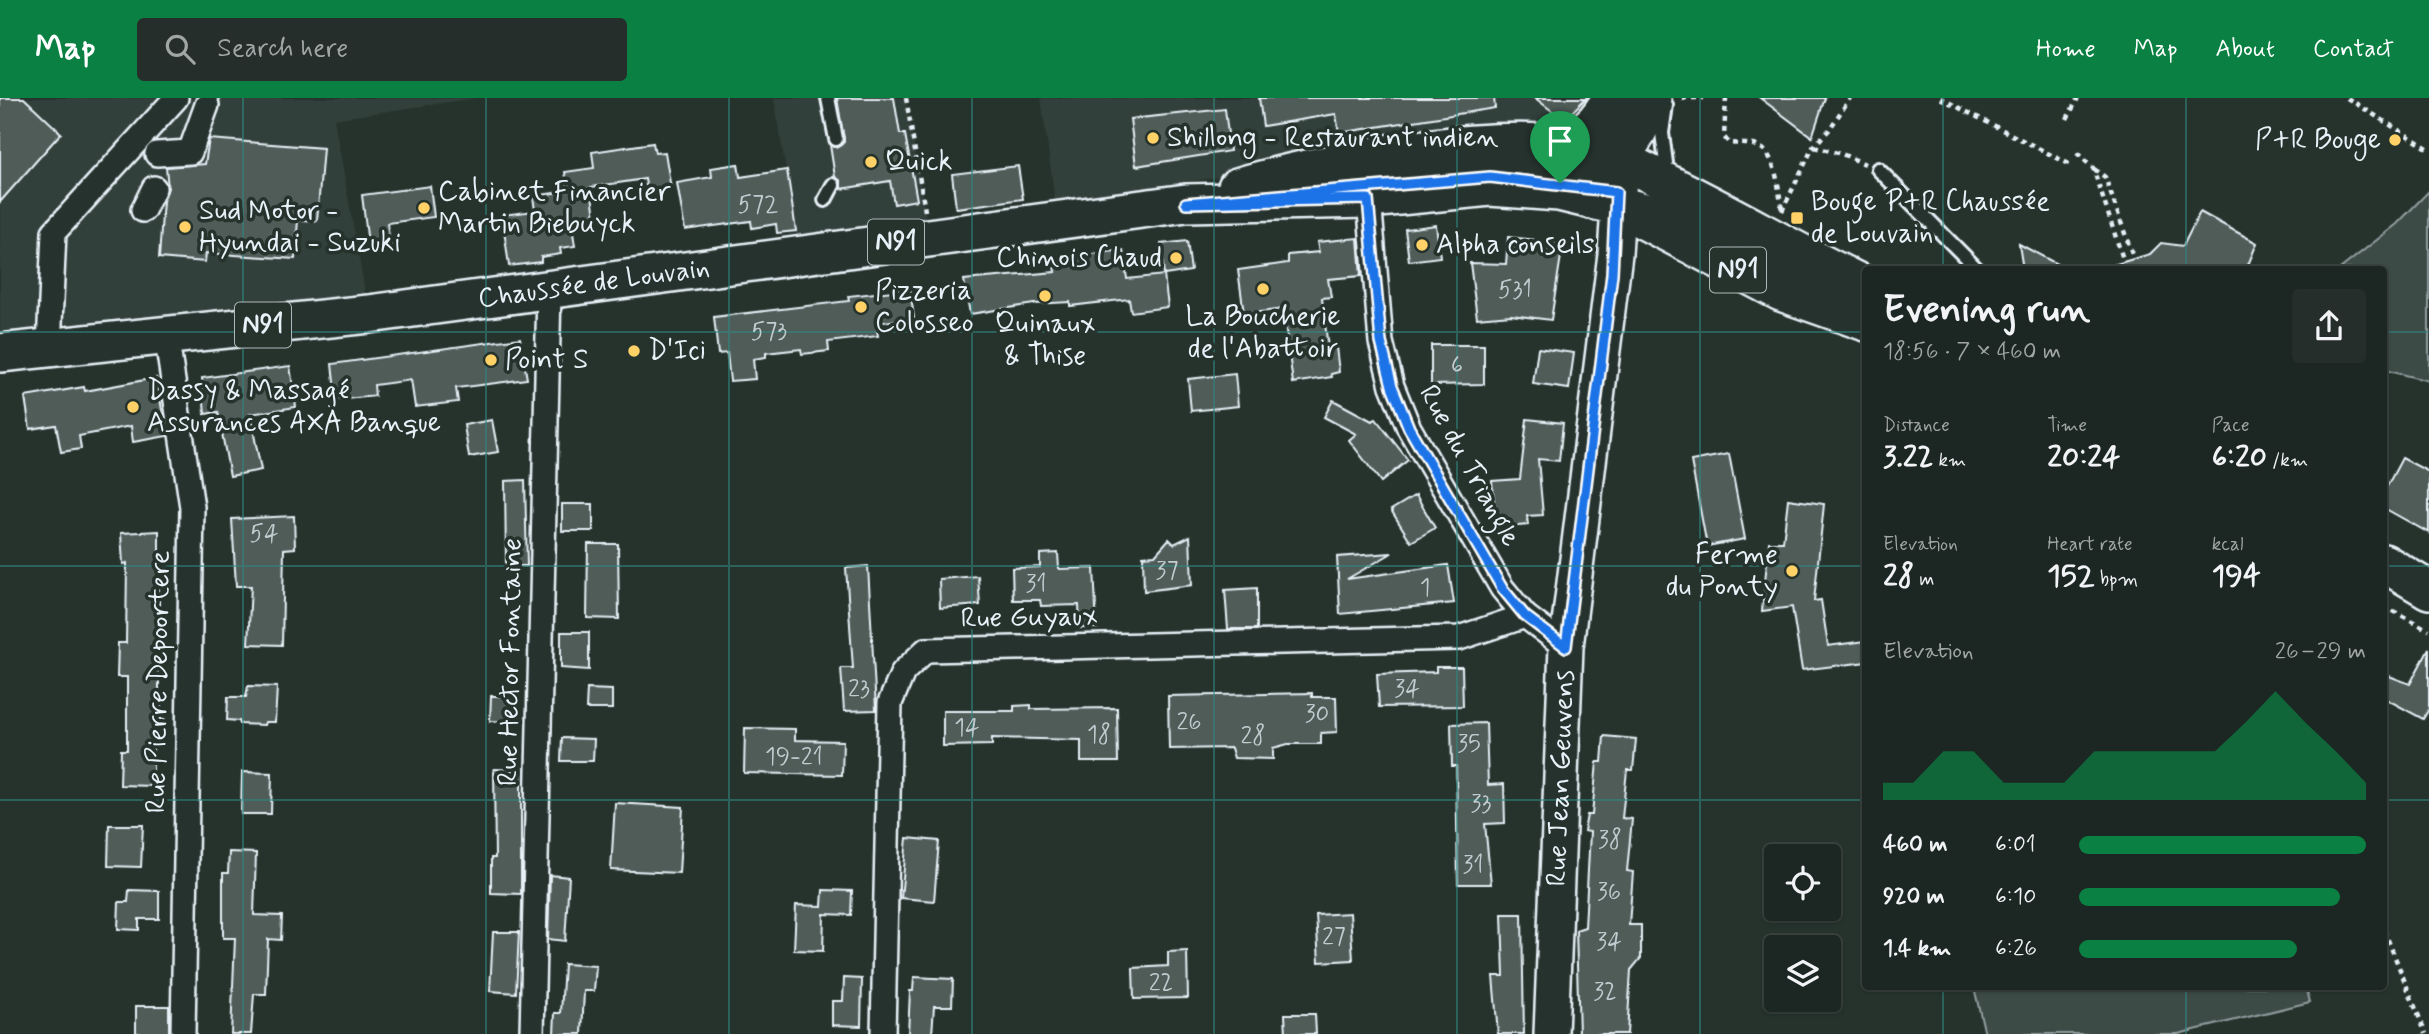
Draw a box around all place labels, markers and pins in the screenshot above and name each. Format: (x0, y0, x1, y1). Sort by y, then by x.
pin (1530, 111, 1590, 183)
place label: Shillong - Restaurant indien (1167, 120, 1498, 159)
place label: P+R Bouge (2255, 122, 2381, 161)
marker: Shillong - Restaurant indien (1145, 130, 1161, 146)
marker: P+R Bouge (2387, 132, 2403, 148)
place label: Quick (885, 144, 953, 181)
marker: Quick (863, 154, 879, 170)
place label: Cabinet Financier Martin Biebuyck (438, 174, 671, 243)
place label: Bouge P+R Chaussée de Louvain (1811, 184, 2050, 253)
place label: Sud Motor - Hyundai - Suzuki (199, 193, 401, 262)
marker: Cabinet Financier Martin Biebuyck (416, 200, 432, 216)
marker: Bouge P+R Chaussée de Louvain (1789, 210, 1805, 226)
marker: Sud Motor - Hyundai - Suzuki (177, 219, 193, 235)
place label: Alpha conseils (1436, 227, 1595, 264)
marker: Alpha conseils (1414, 237, 1430, 253)
place label: Chinois Chaud (996, 240, 1162, 277)
marker: Chinois Chaud (1168, 250, 1184, 266)
place label: Pizzeria Colosseo (875, 273, 974, 342)
marker: La Boucherie de l'Abattoir (1255, 281, 1271, 297)
marker: Quinaux & Thise (1037, 288, 1053, 304)
marker: Pizzeria Colosseo (853, 299, 869, 315)
place label: La Boucherie de l'Abattoir (1186, 299, 1340, 368)
place label: Quinaux & Thise (995, 306, 1095, 375)
place label: D'Ici (648, 333, 706, 370)
place label: Point S (505, 342, 589, 379)
marker: D'Ici (626, 343, 642, 359)
marker: Point S (483, 352, 499, 368)
place label: Dassy & Massagé Assurances AXA Banque (147, 373, 441, 442)
marker: Dassy & Massagé Assurances AXA Banque (125, 399, 141, 415)
place label: Ferme du Ponty (1666, 537, 1778, 606)
marker: Ferme du Ponty (1784, 563, 1800, 579)

